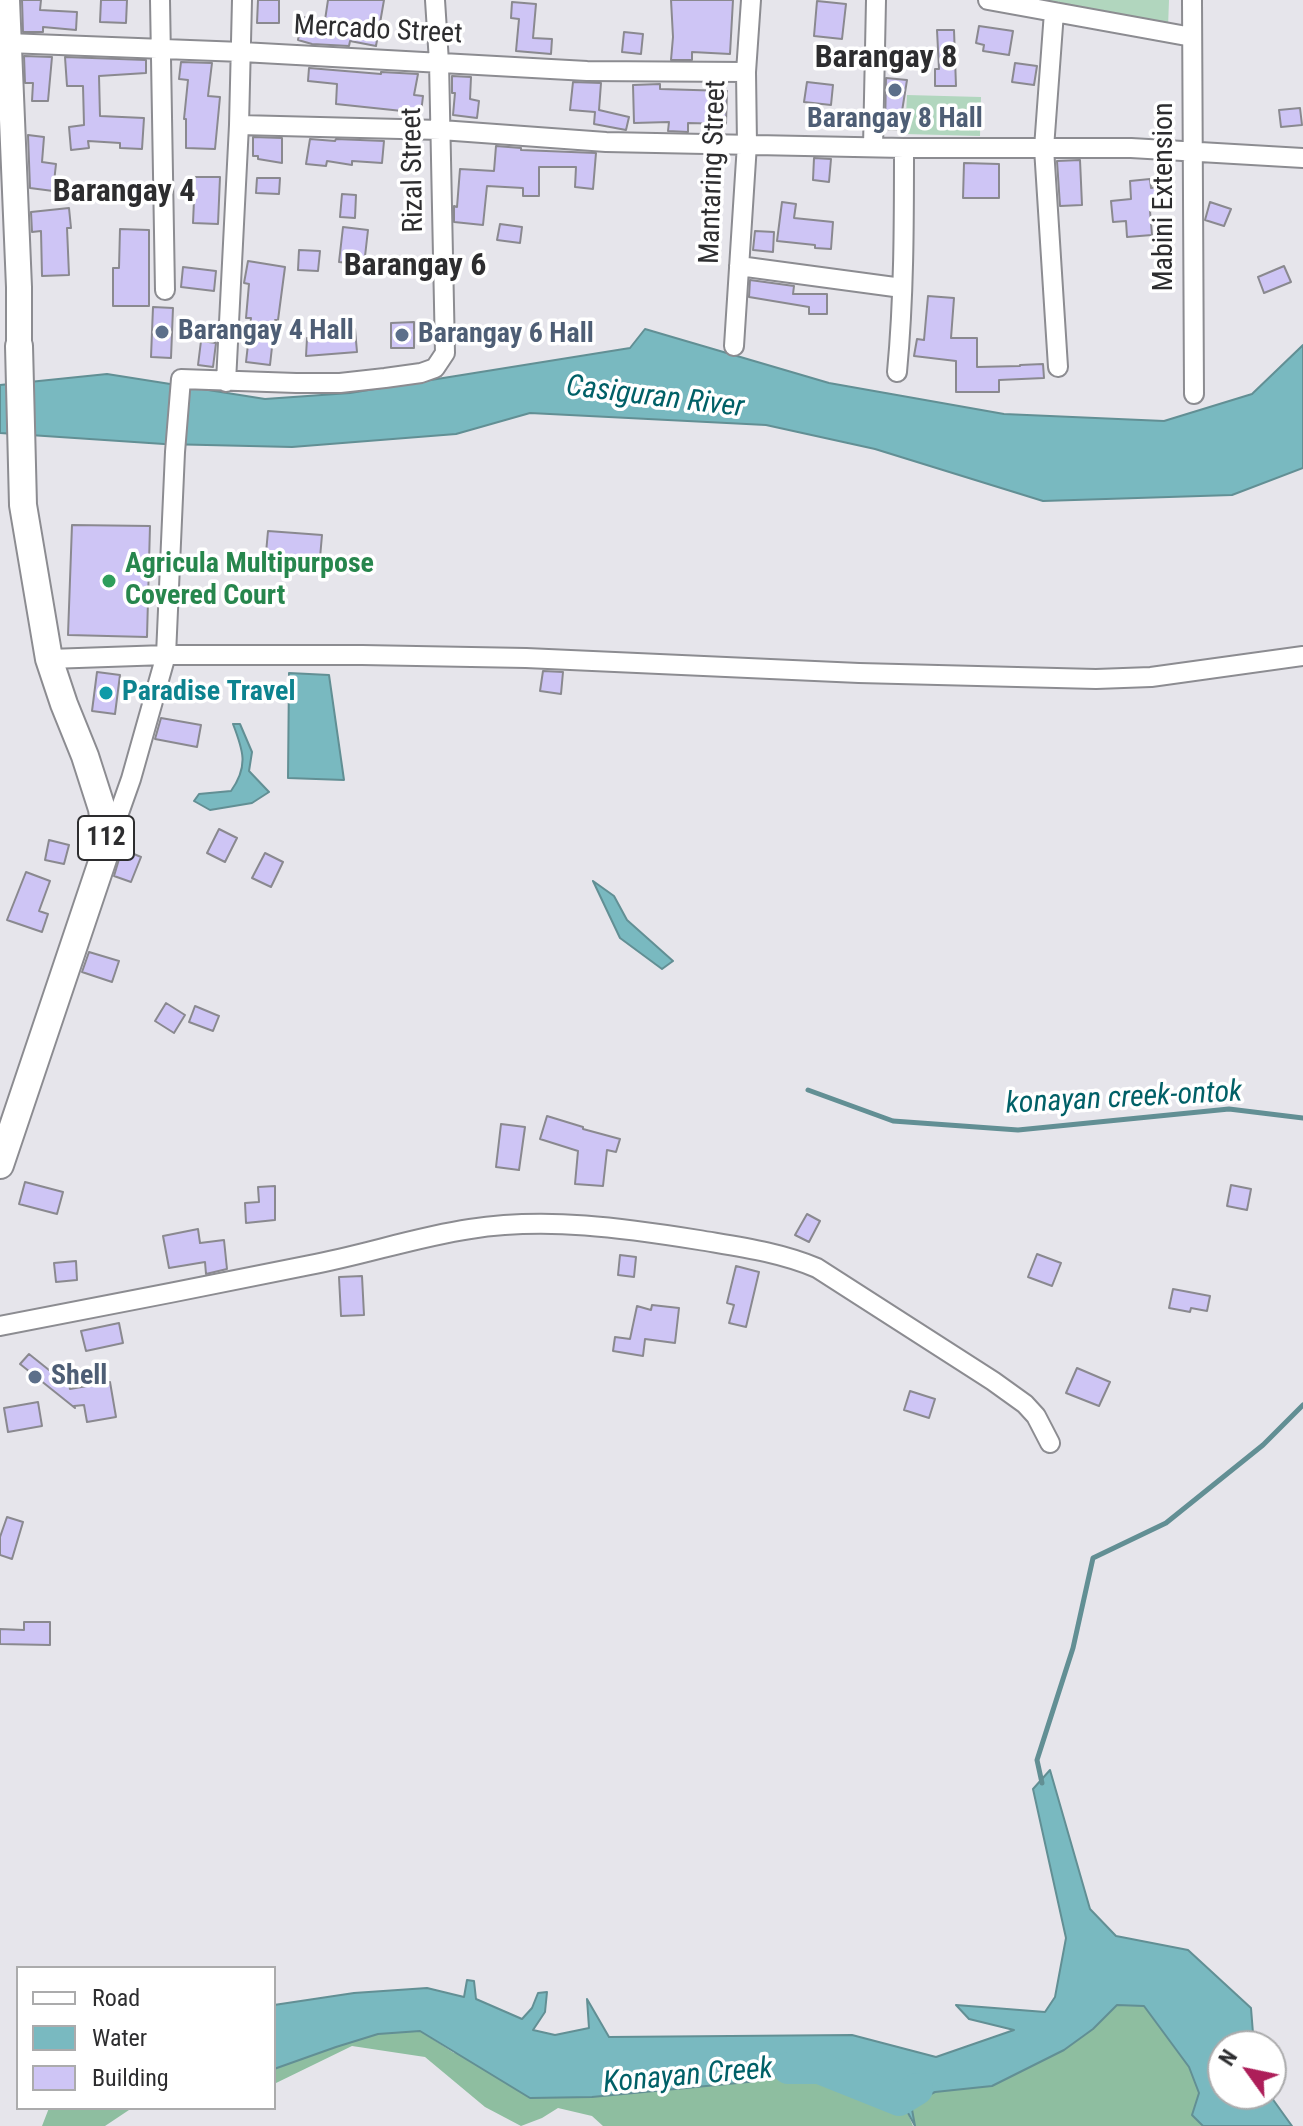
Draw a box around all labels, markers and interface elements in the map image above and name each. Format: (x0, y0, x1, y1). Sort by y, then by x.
street label: Mercado Street (293, 10, 463, 52)
district label: Barangay 8 (815, 40, 957, 78)
street label: Mantaring Street (694, 79, 734, 265)
marker: Barangay 8 Hall (886, 81, 904, 99)
street label: Mabini Extension (1148, 102, 1182, 292)
place label: Barangay 8 Hall (807, 103, 983, 137)
street label: Rizal Street (396, 107, 432, 233)
district label: Barangay 4 (53, 174, 195, 212)
district label: Barangay 6 (344, 248, 486, 286)
place label: Barangay 4 Hall (178, 315, 354, 349)
place label: Barangay 6 Hall (418, 318, 594, 352)
marker: Barangay 4 Hall (153, 323, 171, 341)
marker: Barangay 6 Hall (393, 326, 411, 344)
water label: Casiguran River (564, 369, 746, 427)
place label: Agricula Multipurpose Covered Court (125, 548, 374, 614)
marker: Agricula Multipurpose Covered Court (100, 572, 118, 590)
place label: Paradise Travel (122, 676, 295, 710)
marker: Paradise Travel (97, 684, 115, 702)
road number: 112 (78, 816, 134, 860)
water label: konayan creek-ontok (1005, 1075, 1243, 1123)
place label: Shell (51, 1360, 107, 1394)
marker: Shell (26, 1368, 44, 1386)
legend (16, 1966, 276, 2110)
text: Road (92, 1984, 140, 2012)
text: Water (92, 2024, 147, 2052)
north arrow (1207, 2030, 1287, 2110)
text: N (1214, 2045, 1242, 2070)
water label: Konayan Creek (602, 2052, 774, 2102)
text: Building (92, 2064, 169, 2092)

